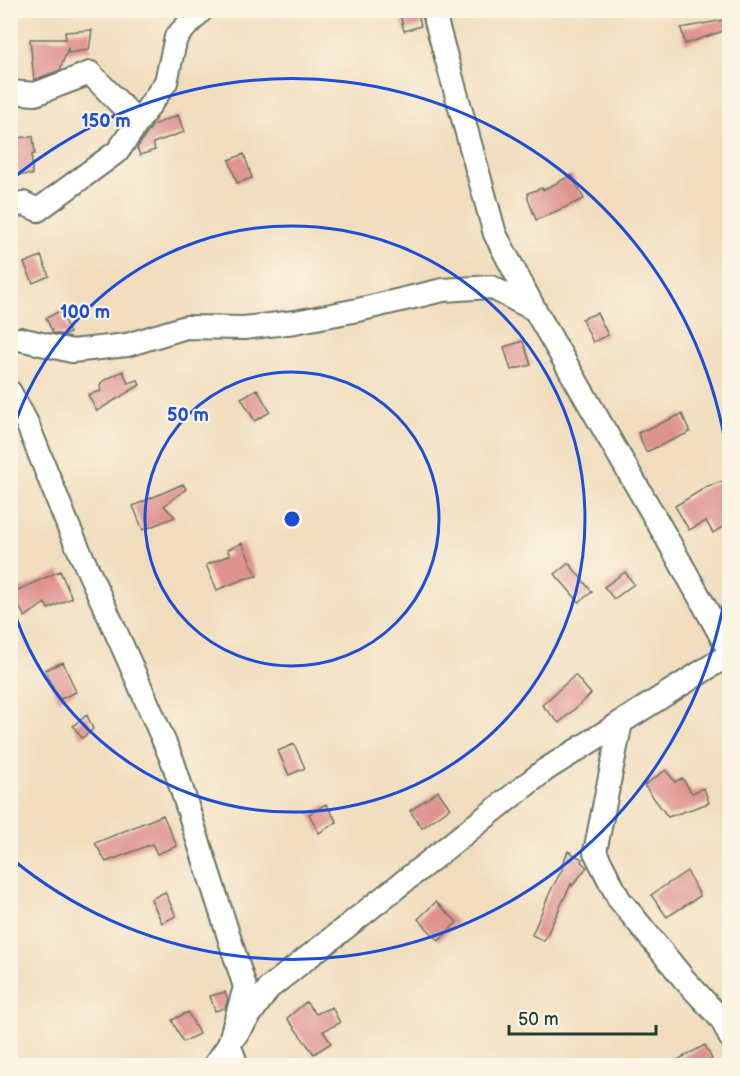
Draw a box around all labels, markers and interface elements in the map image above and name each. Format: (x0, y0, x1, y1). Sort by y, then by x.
text: 150 m (81, 111, 131, 132)
text: 100 m (60, 302, 110, 323)
text: 50 m (167, 405, 209, 426)
centre of rings (282, 509, 302, 529)
scale bar (509, 998, 656, 1036)
text: 50 m (518, 1009, 559, 1030)

